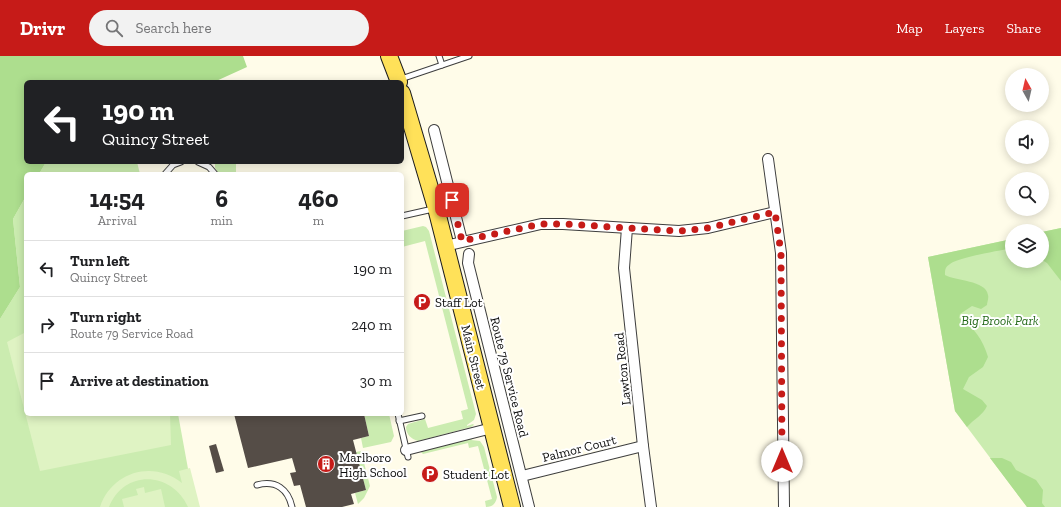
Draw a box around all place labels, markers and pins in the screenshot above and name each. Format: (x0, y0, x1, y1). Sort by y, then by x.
pin (435, 183, 469, 217)
parking icon: Staff Lot (412, 292, 432, 312)
place label: Staff Lot (435, 295, 483, 310)
place label: Marlboro High School (339, 450, 407, 480)
building icon: Marlboro High School (316, 454, 336, 474)
parking icon: Student Lot (420, 464, 440, 484)
place label: Student Lot (443, 467, 509, 482)

